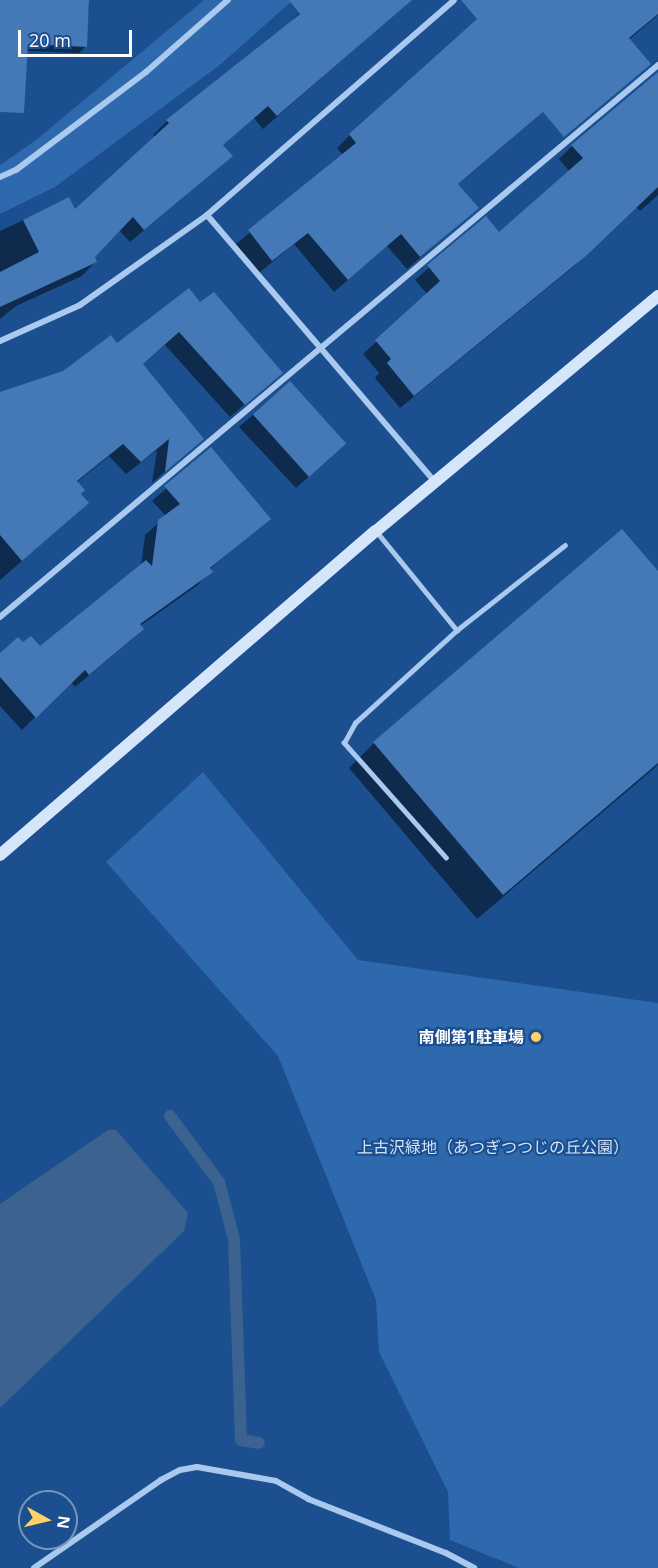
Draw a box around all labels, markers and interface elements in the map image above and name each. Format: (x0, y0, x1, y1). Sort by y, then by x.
scale bar (21, 18, 135, 56)
text: 20 m (29, 28, 71, 52)
place label: 南側第1駐車場 (419, 1027, 524, 1047)
marker: 南側第1駐車場 (529, 1030, 543, 1044)
park label: 上古沢緑地（あつぎつつじの丘公園） (357, 1137, 629, 1157)
north arrow (18, 1490, 78, 1550)
text: N (52, 1514, 76, 1530)

